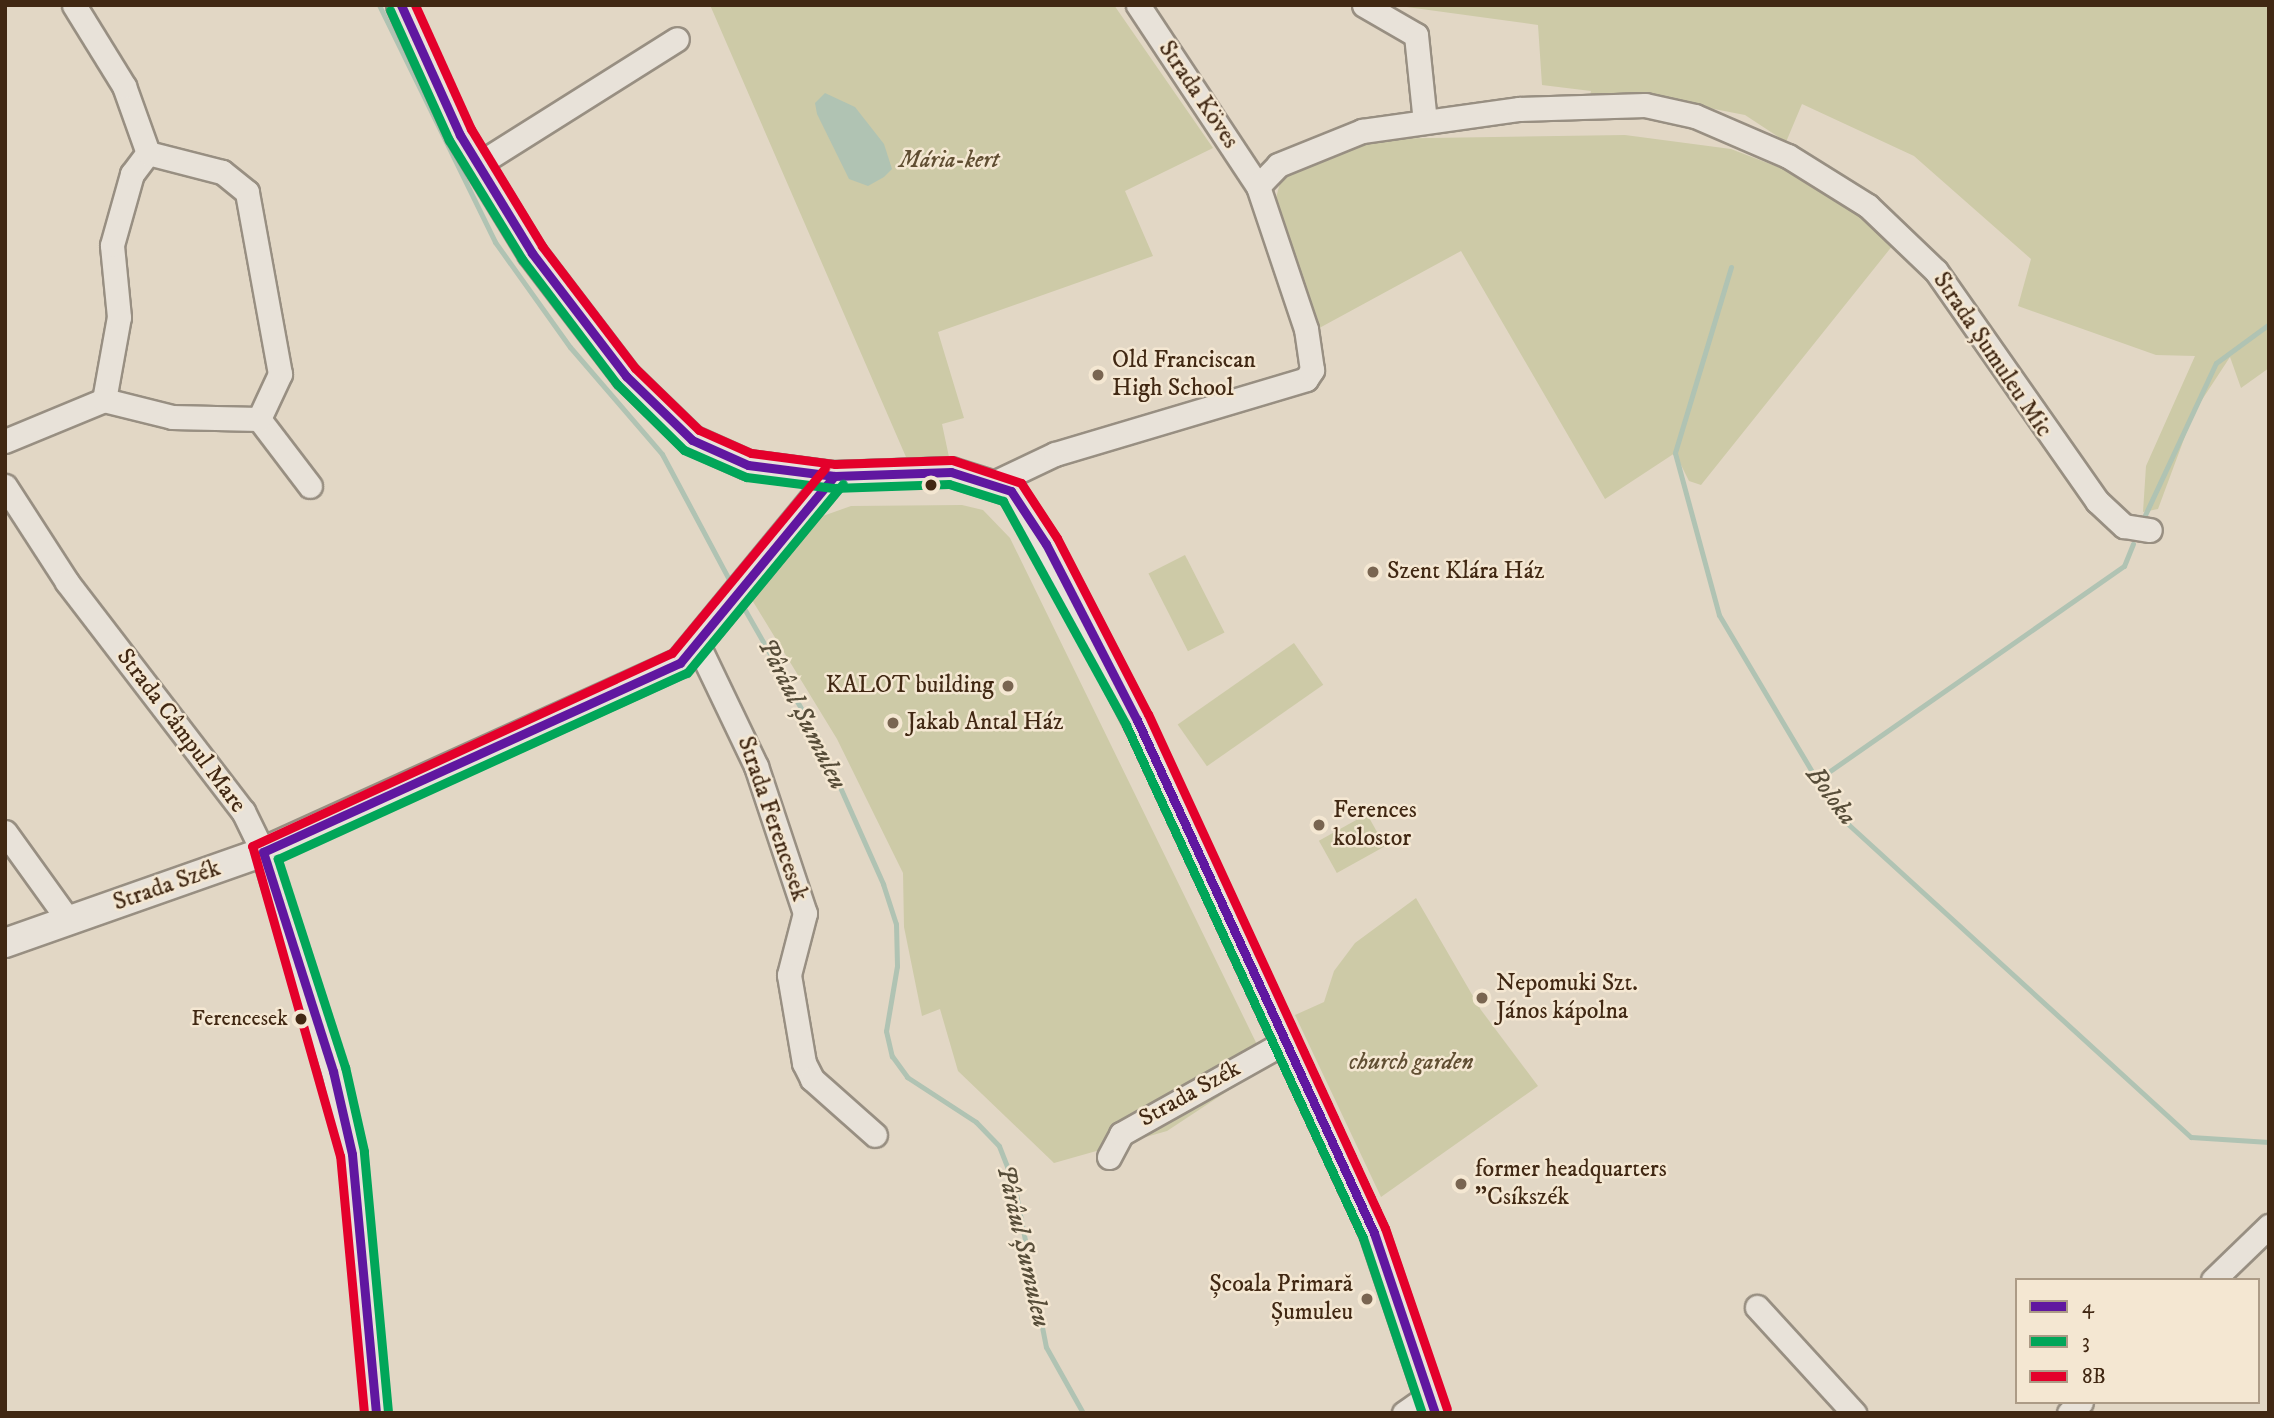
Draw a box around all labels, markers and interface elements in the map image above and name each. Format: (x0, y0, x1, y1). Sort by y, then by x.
street label: Strada Köves (1152, 36, 1244, 154)
park label: Mária-kert (899, 147, 999, 175)
street label: Strada Șumuleu Mic (1926, 267, 2058, 443)
place label: Old Franciscan High School (1112, 347, 1256, 403)
marker: Old Franciscan High School (1090, 367, 1106, 383)
unlabelled marker (924, 478, 938, 492)
place label: Szent Klára Ház (1387, 558, 1544, 586)
marker: Szent Klára Ház (1365, 564, 1381, 580)
water label: Pârâul Șumuleu (750, 633, 854, 795)
street label: Strada Câmpul Mare (110, 643, 252, 819)
place label: KALOT building (826, 672, 994, 700)
marker: KALOT building (1000, 678, 1016, 694)
place label: Jakab Antal Ház (907, 709, 1063, 737)
marker: Jakab Antal Ház (885, 715, 901, 731)
street label: Strada Ferencesek (730, 733, 814, 905)
water label: Boloka (1799, 760, 1863, 832)
place label: Ferences kolostor (1333, 797, 1417, 853)
marker: Ferences kolostor (1311, 817, 1327, 833)
street label: Strada Szék (110, 854, 224, 918)
place label: Nepomuki Szt. János kápolna (1496, 970, 1638, 1026)
marker: Nepomuki Szt. János kápolna (1474, 990, 1490, 1006)
place label: Ferencesek (191, 1006, 288, 1032)
marker: Ferencesek (294, 1012, 308, 1026)
park label: church garden (1349, 1049, 1473, 1077)
street label: Strada Szék (1134, 1054, 1246, 1134)
place label: former headquarters "Csíkszék (1475, 1156, 1667, 1212)
water label: Pârâul Șumuleu (989, 1162, 1057, 1330)
marker: former headquarters "Csíkszék (1453, 1176, 1469, 1192)
place label: Școala Primară Șumuleu (1209, 1271, 1353, 1327)
legend (2015, 1278, 2260, 1404)
marker: Școala Primară Șumuleu (1359, 1291, 1375, 1307)
text: 4 (2082, 1294, 2094, 1320)
text: 3 (2082, 1329, 2090, 1355)
text: 8B (2082, 1364, 2106, 1390)

